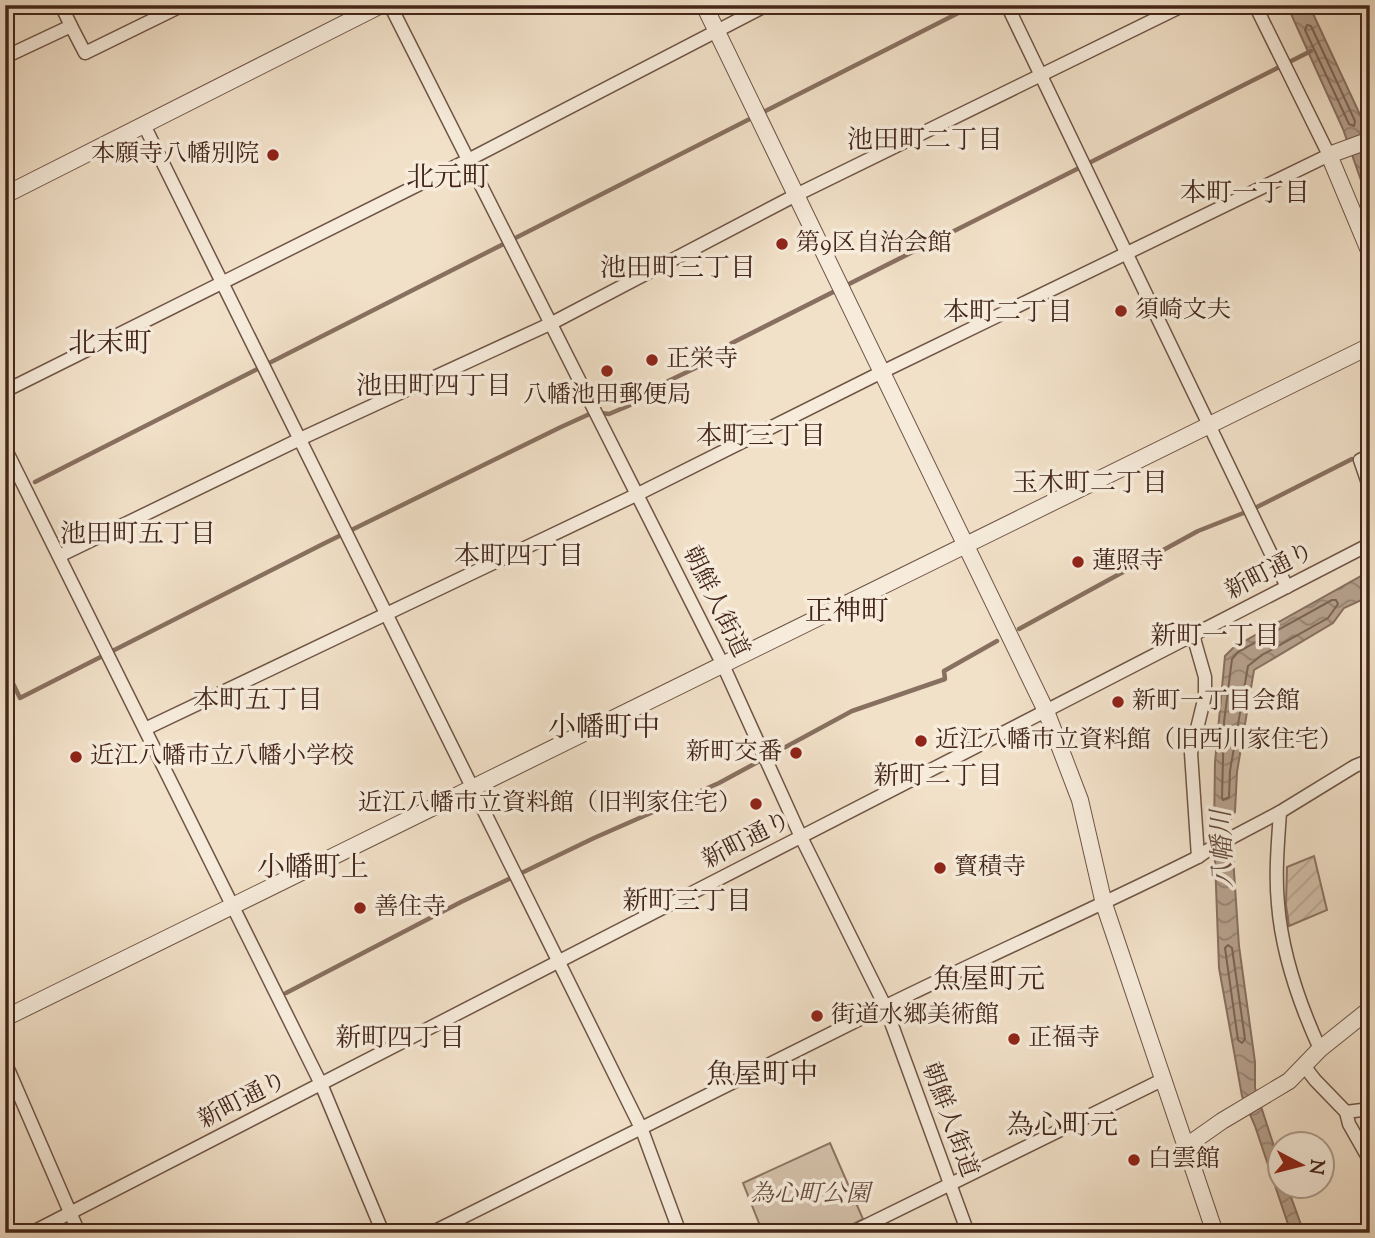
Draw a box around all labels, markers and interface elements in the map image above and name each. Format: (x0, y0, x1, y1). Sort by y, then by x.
district label: 池田町二丁目 (847, 123, 1003, 160)
place label: 本願寺八幡別院 (91, 138, 259, 172)
marker: 本願寺八幡別院 (265, 147, 281, 163)
district label: 北元町 (406, 159, 490, 199)
district label: 本町一丁目 (1180, 176, 1310, 213)
place label: 第9区自治会館 (796, 227, 952, 261)
marker: 第9区自治会館 (774, 236, 790, 252)
district label: 池田町三丁目 (600, 251, 756, 288)
place label: 須崎文夫 (1135, 294, 1231, 328)
district label: 本町二丁目 (943, 295, 1073, 332)
marker: 須崎文夫 (1113, 303, 1129, 319)
district label: 北末町 (68, 325, 152, 365)
place label: 正栄寺 (666, 343, 738, 377)
marker: 正栄寺 (644, 352, 660, 368)
marker: 八幡池田郵便局 (599, 363, 615, 379)
district label: 池田町四丁目 (356, 369, 512, 406)
place label: 八幡池田郵便局 (523, 379, 691, 413)
district label: 本町三丁目 (696, 419, 826, 456)
district label: 玉木町二丁目 (1012, 466, 1168, 503)
district label: 池田町五丁目 (60, 517, 216, 554)
street label: 新町通り (1220, 535, 1320, 609)
district label: 本町四丁目 (454, 539, 584, 576)
street label: 朝鮮人街道 (673, 541, 757, 663)
place label: 蓮照寺 (1092, 545, 1164, 579)
marker: 蓮照寺 (1070, 554, 1086, 570)
district label: 正神町 (805, 593, 889, 633)
district label: 新町一丁目 (1150, 619, 1280, 656)
district label: 本町五丁目 (193, 683, 323, 720)
place label: 新町一丁目会館 (1132, 685, 1300, 719)
marker: 新町一丁目会館 (1110, 694, 1126, 710)
district label: 小幡町中 (548, 709, 660, 749)
place label: 近江八幡市立資料館（旧西川家住宅） (935, 724, 1343, 758)
marker: 近江八幡市立資料館（旧西川家住宅） (913, 733, 929, 749)
place label: 新町交番 (686, 736, 782, 770)
place label: 近江八幡市立八幡小学校 (90, 740, 354, 774)
marker: 新町交番 (788, 745, 804, 761)
marker: 近江八幡市立八幡小学校 (68, 749, 84, 765)
district label: 新町二丁目 (873, 759, 1003, 796)
place label: 近江八幡市立資料館（旧判家住宅） (358, 787, 742, 821)
marker: 近江八幡市立資料館（旧判家住宅） (748, 796, 764, 812)
street label: 新町通り (697, 804, 797, 878)
water label: 八幡川 (1204, 806, 1244, 889)
district label: 小幡町上 (257, 849, 369, 889)
place label: 寳積寺 (954, 851, 1026, 885)
marker: 寳積寺 (932, 860, 948, 876)
district label: 新町三丁目 (622, 884, 752, 921)
place label: 善住寺 (374, 891, 446, 925)
marker: 善住寺 (352, 900, 368, 916)
district label: 魚屋町元 (933, 961, 1045, 1001)
place label: 街道水郷美術館 (831, 999, 999, 1033)
marker: 街道水郷美術館 (809, 1008, 825, 1024)
district label: 新町四丁目 (335, 1021, 465, 1058)
place label: 正福寺 (1028, 1022, 1100, 1056)
marker: 正福寺 (1006, 1031, 1022, 1047)
district label: 魚屋町中 (706, 1056, 818, 1096)
street label: 朝鮮人街道 (913, 1058, 985, 1182)
street label: 新町通り (193, 1064, 293, 1138)
district label: 為心町元 (1006, 1107, 1118, 1147)
north arrow (1266, 1130, 1336, 1200)
place label: 白雲館 (1148, 1143, 1220, 1177)
marker: 白雲館 (1126, 1152, 1142, 1168)
text: N (1301, 1158, 1330, 1176)
park label: 為心町公園 (750, 1178, 874, 1212)

